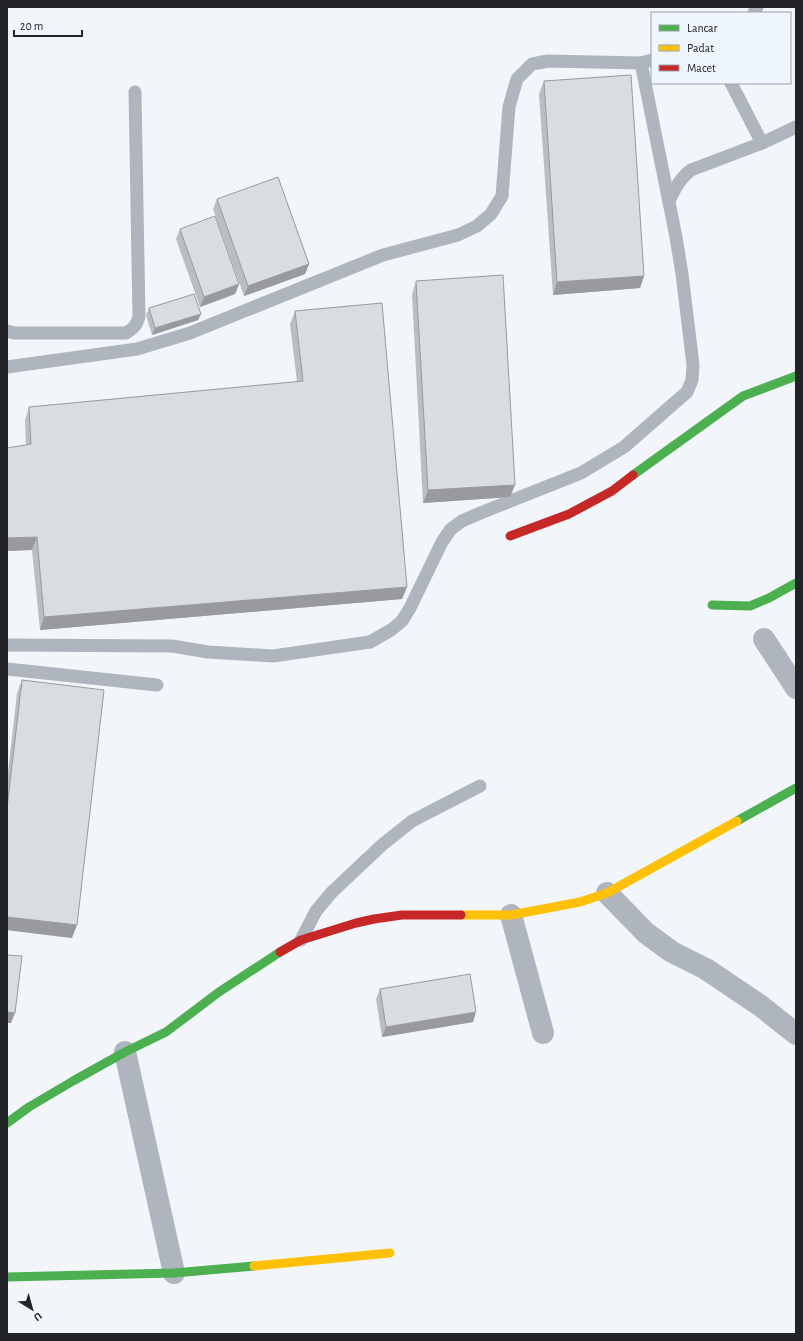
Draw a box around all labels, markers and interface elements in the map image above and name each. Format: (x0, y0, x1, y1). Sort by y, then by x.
scale bar (14, 12, 82, 38)
legend (651, 12, 791, 84)
text: 20 m (20, 20, 43, 32)
text: Lancar (687, 22, 718, 34)
text: Padat (687, 42, 714, 54)
text: Macet (687, 62, 716, 74)
north arrow (12, 1289, 52, 1329)
text: U (32, 1310, 44, 1323)

